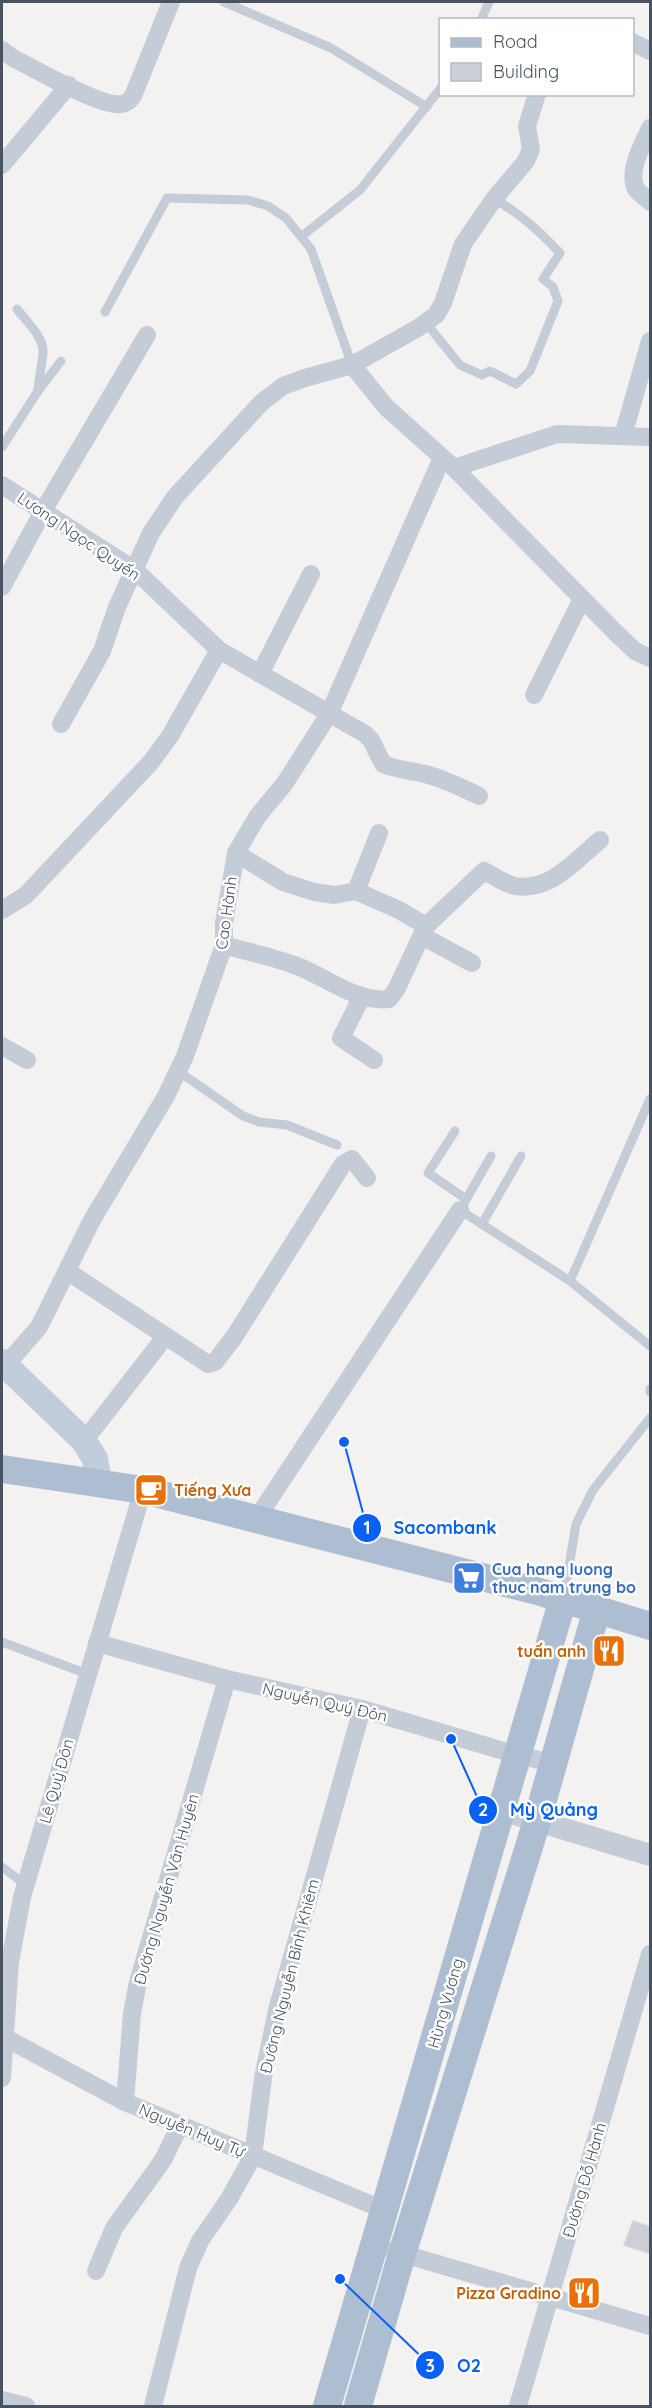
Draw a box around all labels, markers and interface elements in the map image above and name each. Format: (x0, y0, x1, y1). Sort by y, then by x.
legend (439, 18, 634, 96)
text: Road (493, 30, 538, 53)
text: Building (493, 60, 559, 83)
street label: Lương Ngọc Quyến (14, 488, 144, 584)
street label: Cao Hành (211, 875, 241, 951)
cafe icon: Tiếng Xưa (133, 1472, 169, 1508)
place label: Tiếng Xưa (174, 1480, 251, 1500)
callout: Sacombank (352, 1510, 508, 1546)
text: 1 (363, 1516, 371, 1539)
text: Sacombank (394, 1516, 496, 1539)
place label: Cua hang luong thuc nam trung bo (492, 1559, 636, 1597)
supermarket icon: Cua hang luong thuc nam trung bo (451, 1560, 487, 1596)
restaurant icon: tuấn anh (591, 1633, 627, 1669)
place label: tuấn anh (517, 1641, 586, 1661)
street label: Nguyễn Quý Đôn (261, 1678, 389, 1726)
street label: Lê Quý Đôn (34, 1736, 78, 1826)
street label: Đường Nguyễn Văn Huyên (129, 1791, 203, 1987)
callout: Mỳ Quảng (468, 1792, 610, 1828)
text: 2 (478, 1798, 488, 1821)
text: Mỳ Quảng (510, 1798, 598, 1821)
street label: Đường Nguyễn Bỉnh Khiêm (255, 1877, 323, 2075)
street label: Hùng Vương (423, 1956, 467, 2050)
street label: Nguyễn Huy Tự (136, 2099, 249, 2162)
street label: Đường Đỗ Hành (558, 2120, 610, 2240)
restaurant icon: Pizza Gradino (566, 2275, 602, 2311)
place label: Pizza Gradino (456, 2283, 561, 2303)
callout: O2 (415, 2347, 493, 2383)
text: 3 (425, 2354, 435, 2377)
text: O2 (457, 2354, 481, 2377)

